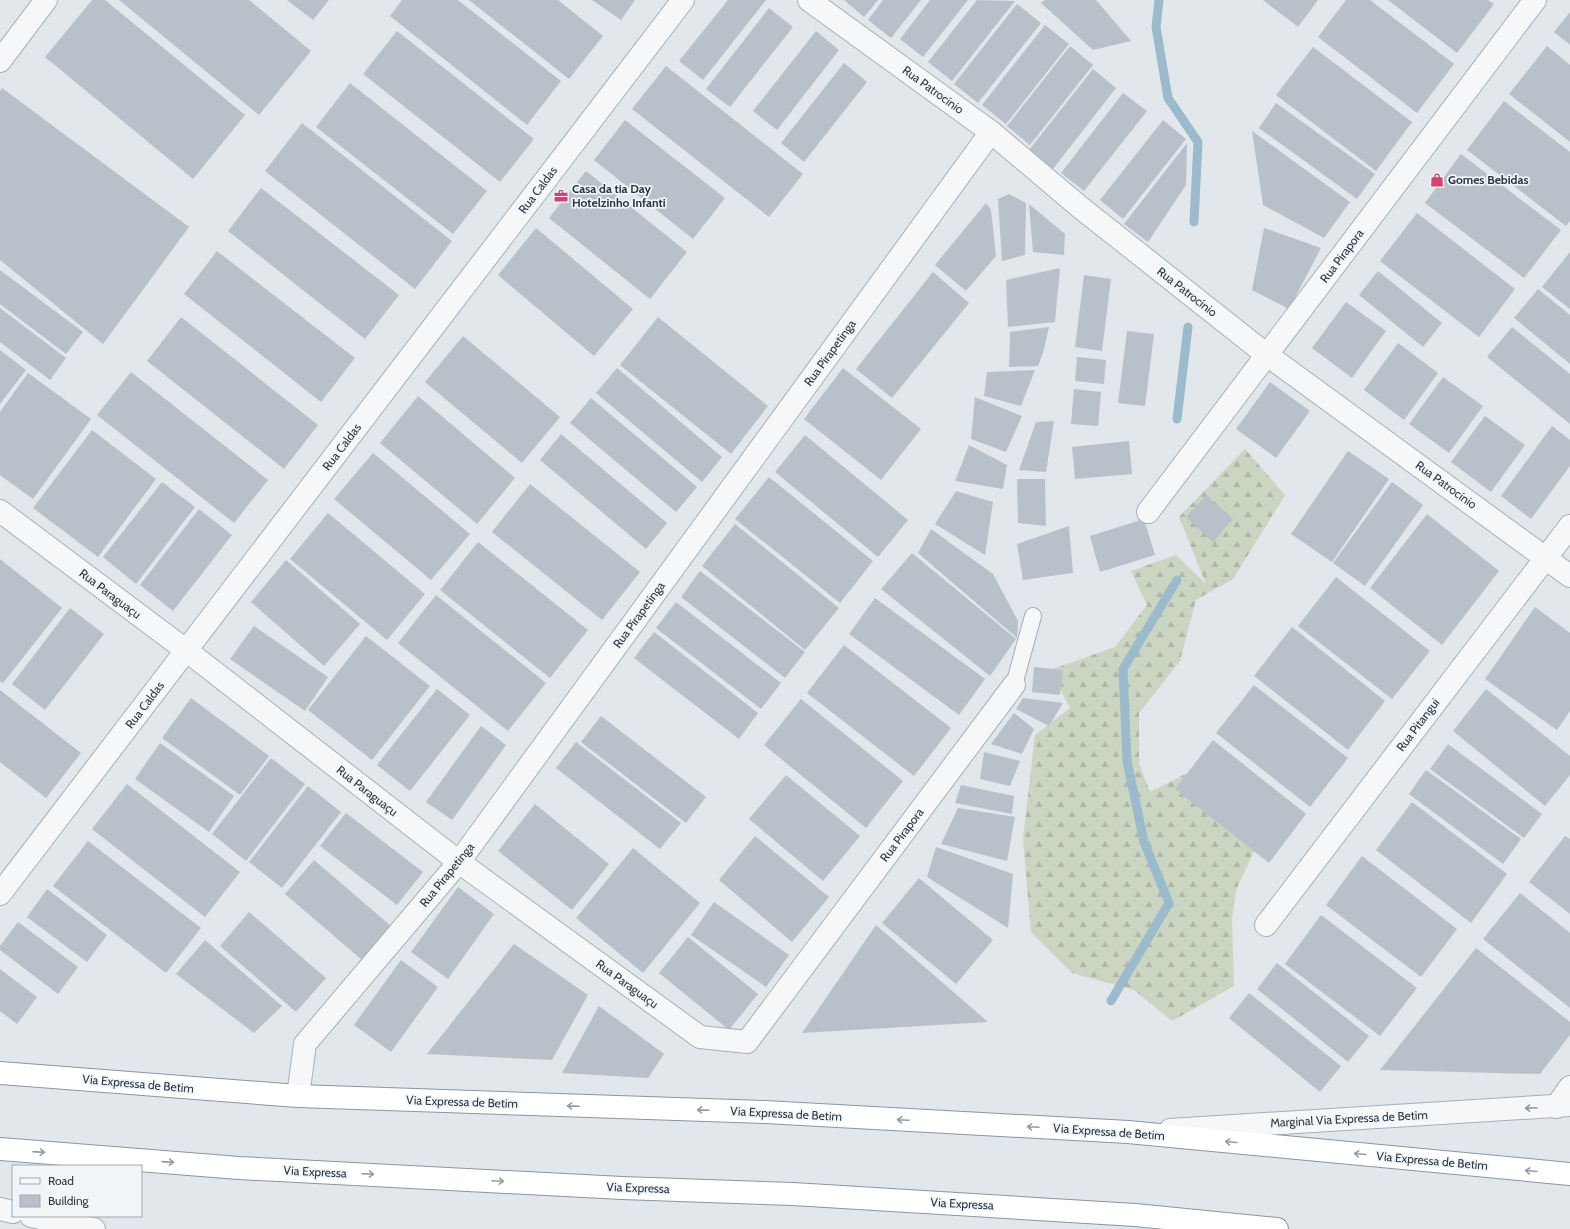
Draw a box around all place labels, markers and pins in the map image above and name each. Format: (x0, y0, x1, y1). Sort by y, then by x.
shop icon: Gomes Bebidas (1429, 172, 1445, 188)
place label: Gomes Bebidas (1448, 172, 1528, 187)
place label: Casa da tia Day Hotelzinho Infanti (572, 181, 666, 210)
office icon: Casa da tia Day Hotelzinho Infanti (553, 188, 569, 204)

